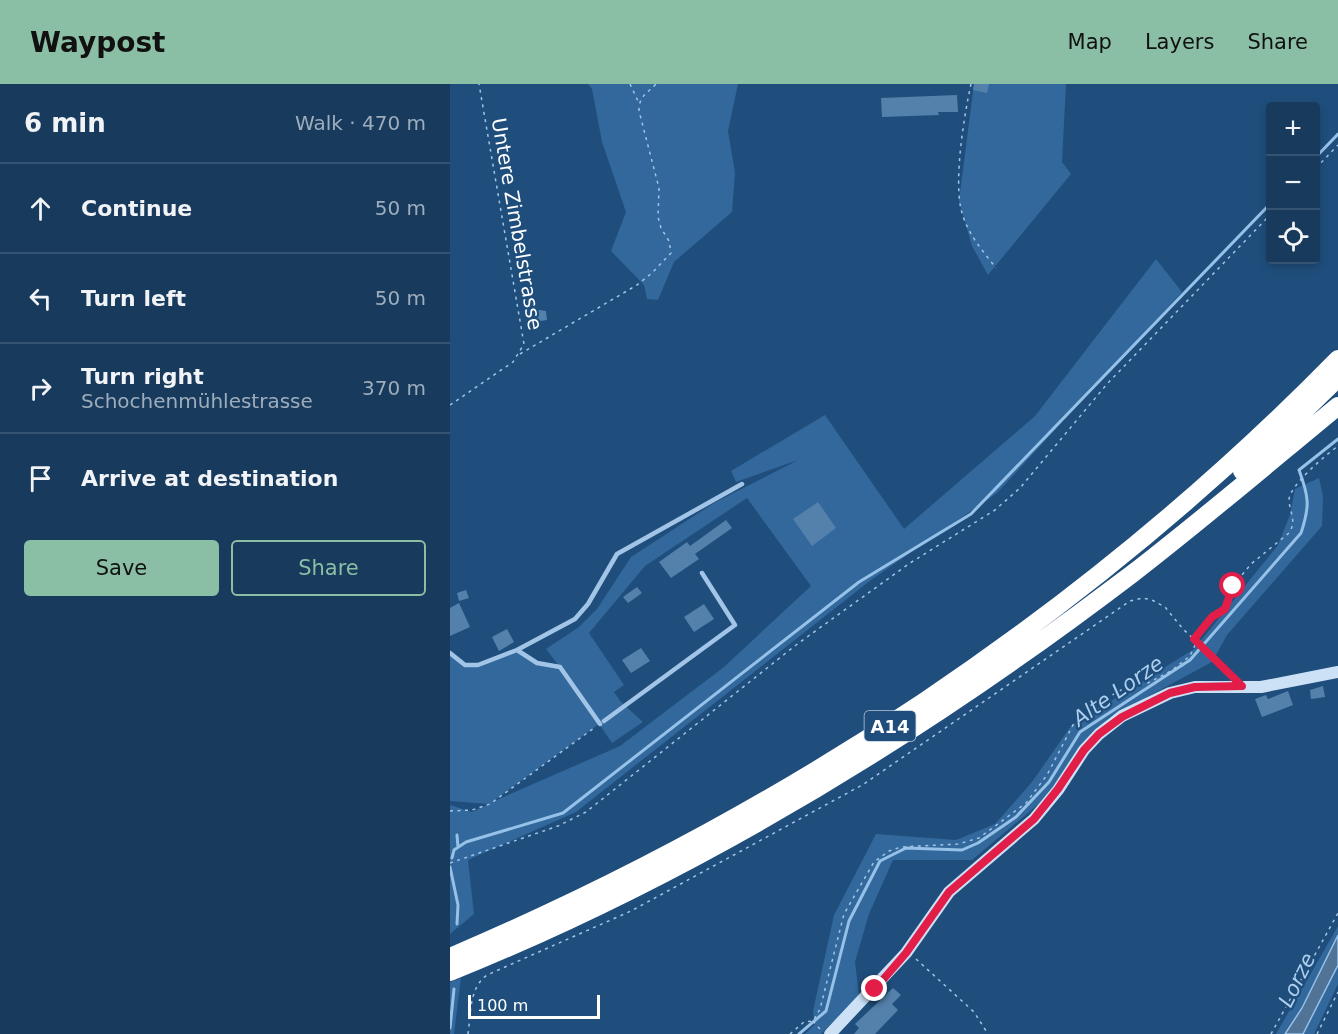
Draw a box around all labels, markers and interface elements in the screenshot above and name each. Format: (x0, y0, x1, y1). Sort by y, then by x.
text: Waypost (30, 26, 166, 59)
text: Map (1068, 30, 1112, 54)
text: Layers (1145, 30, 1214, 54)
text: Share (1247, 30, 1308, 54)
map controls (1266, 102, 1320, 264)
button: + (1266, 102, 1320, 156)
text: 6 min (24, 108, 106, 138)
text: Walk · 470 m (295, 111, 426, 135)
street label: Untere Zimbelstrasse (487, 116, 547, 332)
button: − (1266, 156, 1320, 210)
icon: ahead (24, 192, 57, 225)
text: Continue (81, 196, 192, 221)
text: 50 m (375, 196, 426, 220)
button: locate (1266, 210, 1320, 264)
icon: left (24, 282, 57, 315)
text: Turn left (81, 286, 186, 311)
text: 50 m (375, 286, 426, 310)
text: Turn right (81, 364, 204, 389)
icon: right (24, 372, 57, 405)
text: 370 m (362, 376, 426, 400)
text: Schochenmühlestrasse (81, 389, 313, 413)
icon: arrive (24, 462, 57, 495)
text: Arrive at destination (81, 466, 338, 491)
button: Save (24, 540, 219, 596)
button: Share (231, 540, 426, 596)
route start (1219, 572, 1245, 598)
water label: Alte Lorze (1066, 651, 1168, 732)
road number: A14 (864, 711, 916, 741)
water label: Lorze (1274, 949, 1320, 1011)
route end (861, 975, 887, 1001)
scale bar (468, 992, 600, 1020)
text: 100 m (477, 996, 528, 1015)

